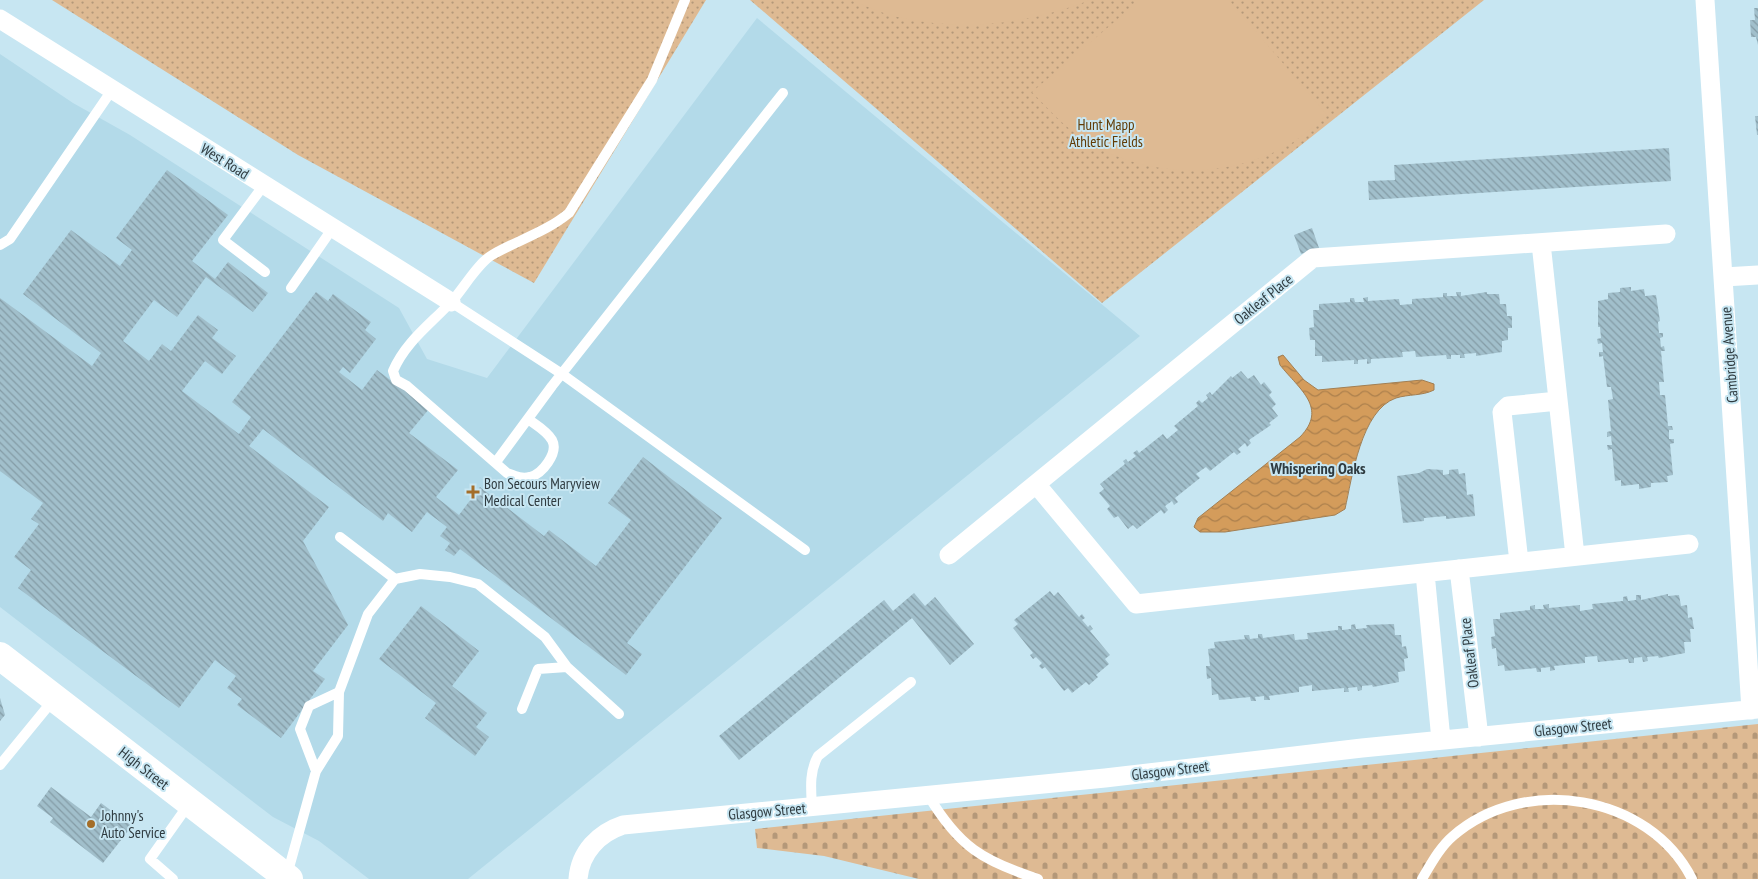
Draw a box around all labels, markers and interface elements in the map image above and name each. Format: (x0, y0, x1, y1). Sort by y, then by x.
park label: Hunt Mapp Athletic Fields (1069, 115, 1143, 151)
street label: West Road (197, 139, 253, 183)
street label: Oakleaf Place (1230, 269, 1296, 329)
street label: Cambridge Avenue (1716, 306, 1742, 404)
district label: Whispering Oaks (1269, 458, 1366, 478)
place label: Bon Secours Maryview Medical Center (484, 474, 600, 510)
marker: Bon Secours Maryview Medical Center (466, 485, 480, 499)
street label: Oakleaf Place (1455, 617, 1483, 689)
street label: Glasgow Street (1533, 713, 1613, 741)
street label: High Street (115, 742, 173, 794)
street label: Glasgow Street (1130, 756, 1210, 784)
street label: Glasgow Street (728, 798, 806, 824)
place label: Johnny's Auto Service (100, 806, 165, 842)
marker: Johnny's Auto Service (85, 818, 97, 830)

